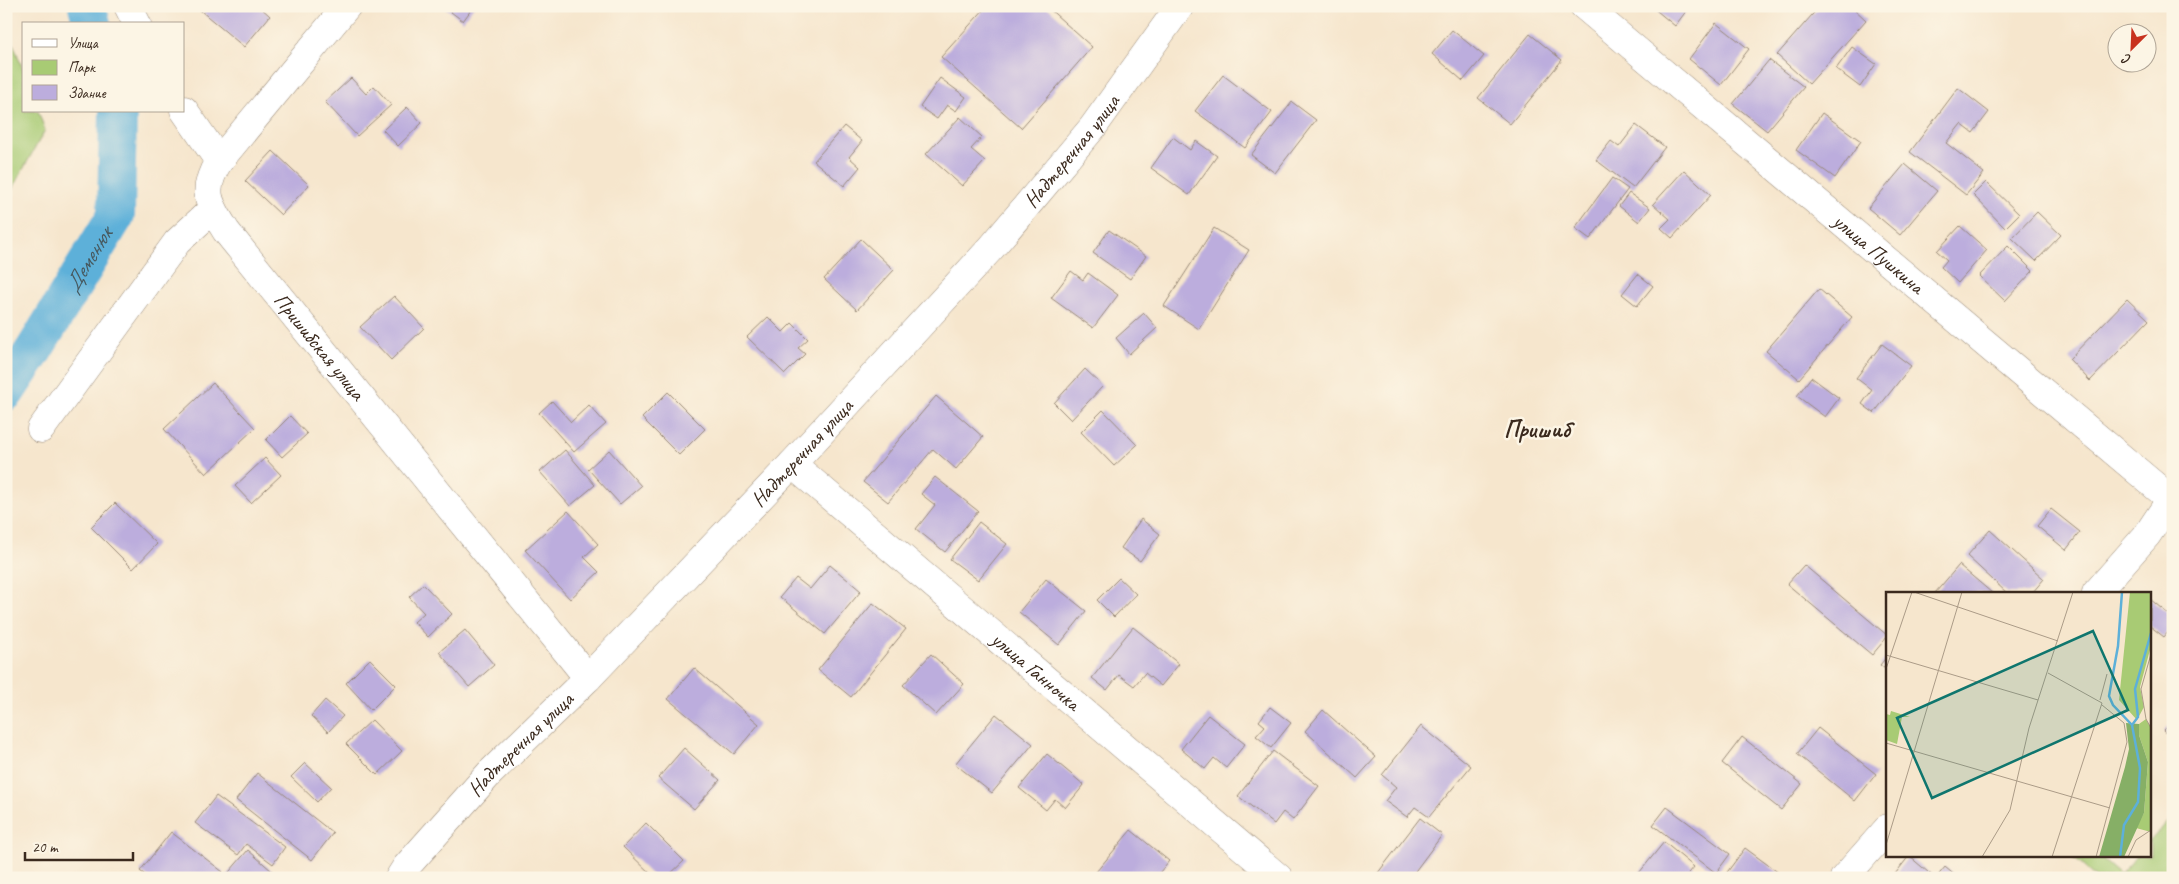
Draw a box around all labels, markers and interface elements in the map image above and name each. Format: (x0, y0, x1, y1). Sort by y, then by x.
legend (22, 22, 185, 112)
north arrow (2106, 22, 2156, 72)
text: Улица (68, 34, 99, 53)
text: С (2118, 49, 2134, 69)
text: Парк (68, 58, 96, 77)
text: Здание (68, 84, 107, 103)
street label: Надтеречная улица (1018, 88, 1126, 213)
street label: улица Пушкина (1826, 207, 1931, 301)
water label: Деменюк (58, 219, 121, 298)
street label: Пришибская улица (268, 287, 372, 407)
street label: Надтеречная улица (745, 392, 859, 512)
district label: Пришиб (1504, 414, 1575, 444)
inset map (1886, 592, 2152, 856)
street label: улица Ганночка (985, 625, 1087, 718)
street label: Надтеречная улица (462, 685, 580, 802)
scale bar (25, 829, 132, 861)
text: 20 m (32, 838, 59, 857)

